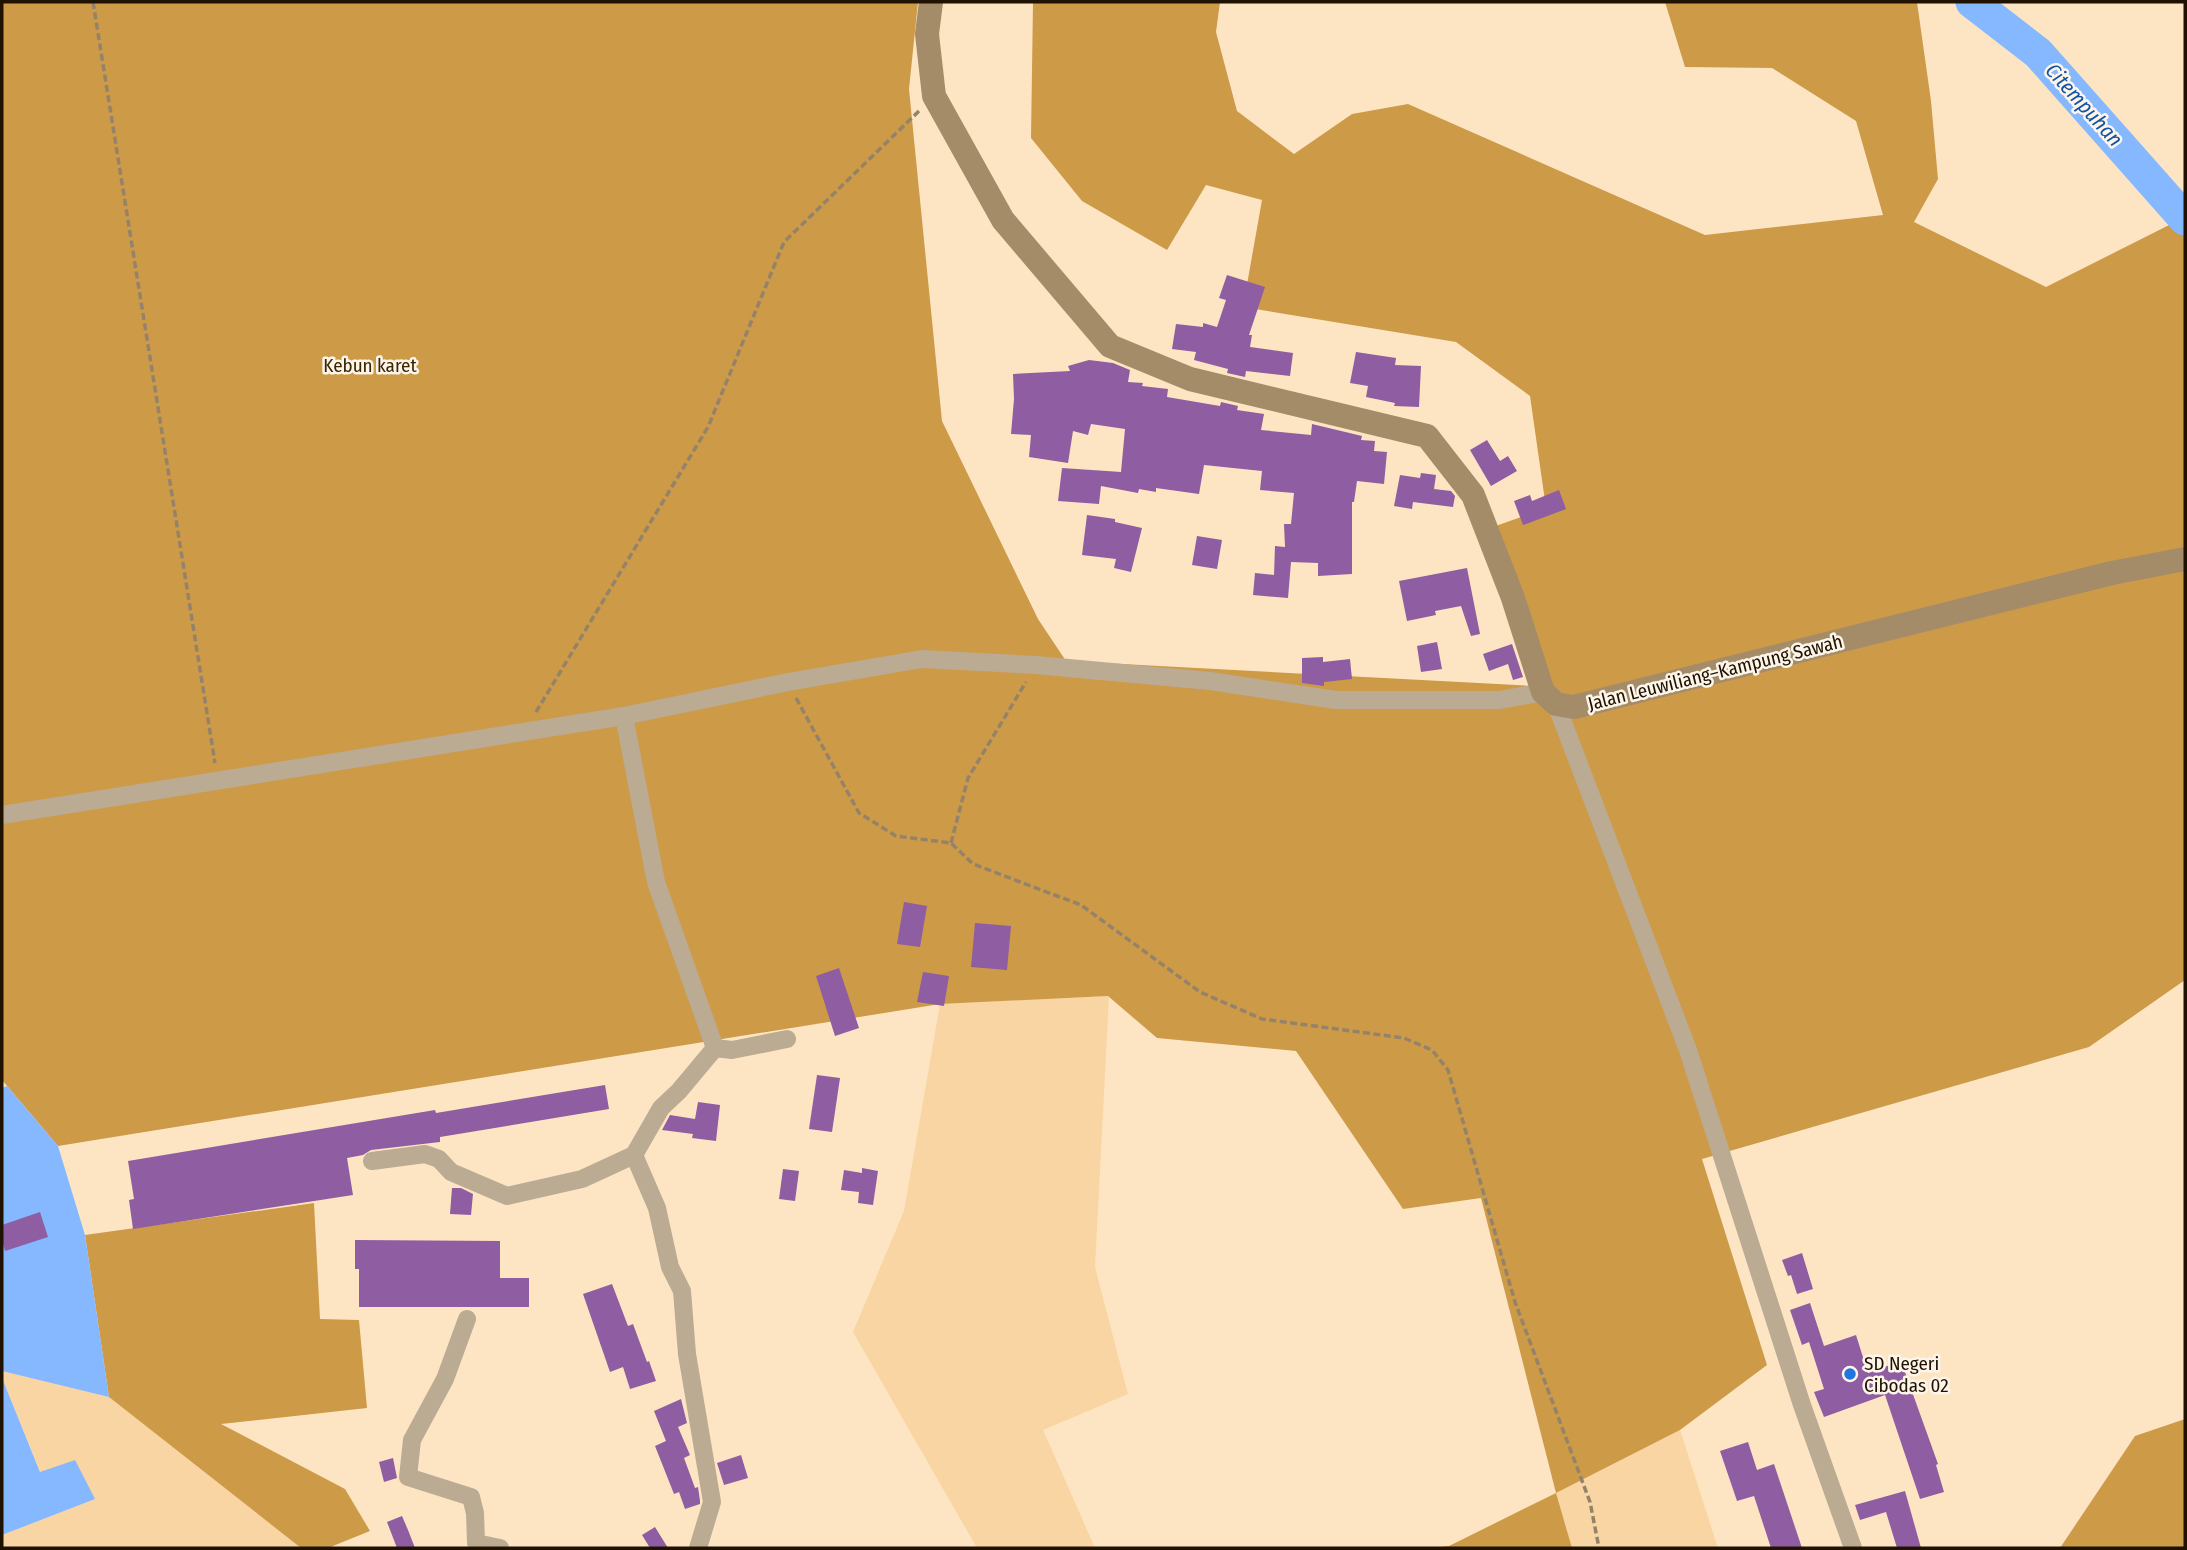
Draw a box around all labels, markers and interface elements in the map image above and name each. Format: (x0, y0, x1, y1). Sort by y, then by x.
water label: Citempuhan (2040, 58, 2128, 152)
park label: Kebun karet (323, 354, 417, 377)
street label: Jalan Leuwiliang–Kampung Sawah (1585, 630, 1845, 715)
place label: SD Negeri Cibodas 02 (1864, 1352, 1949, 1397)
marker: SD Negeri Cibodas 02 (1842, 1366, 1858, 1382)

